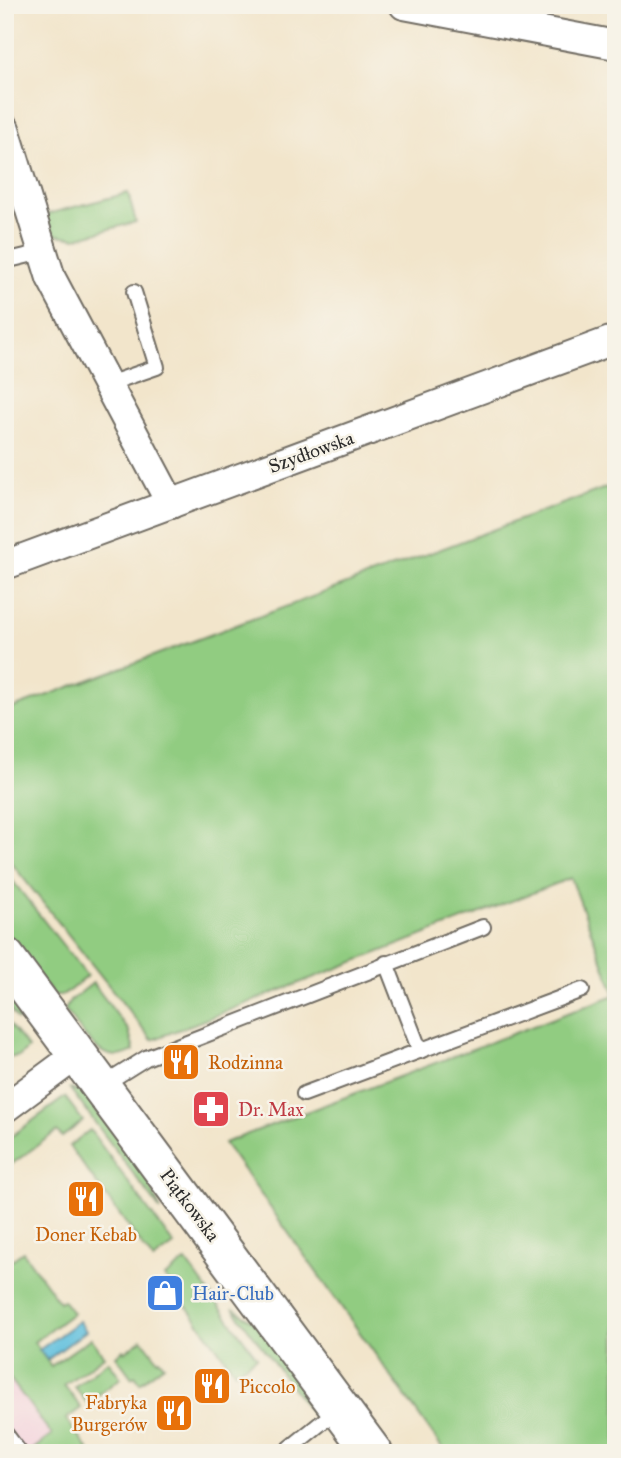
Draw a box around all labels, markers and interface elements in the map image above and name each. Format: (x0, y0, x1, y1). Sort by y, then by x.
street label: Szydłowska (265, 426, 358, 478)
restaurant icon: Rodzinna (160, 1041, 202, 1083)
place label: Rodzinna (208, 1051, 284, 1074)
pharmacy icon: Dr. Max (190, 1088, 232, 1130)
place label: Dr. Max (238, 1098, 304, 1121)
street label: Piątkowska (155, 1164, 225, 1247)
restaurant icon: Doner Kebab (65, 1178, 107, 1220)
place label: Doner Kebab (35, 1223, 137, 1246)
shop icon: Hair-Club (144, 1272, 186, 1314)
place label: Hair-Club (192, 1282, 274, 1305)
restaurant icon: Piccolo (191, 1365, 233, 1407)
place label: Piccolo (239, 1375, 296, 1398)
place label: Fabryka Burgerów (71, 1391, 148, 1437)
restaurant icon: Fabryka Burgerów (153, 1392, 195, 1434)

